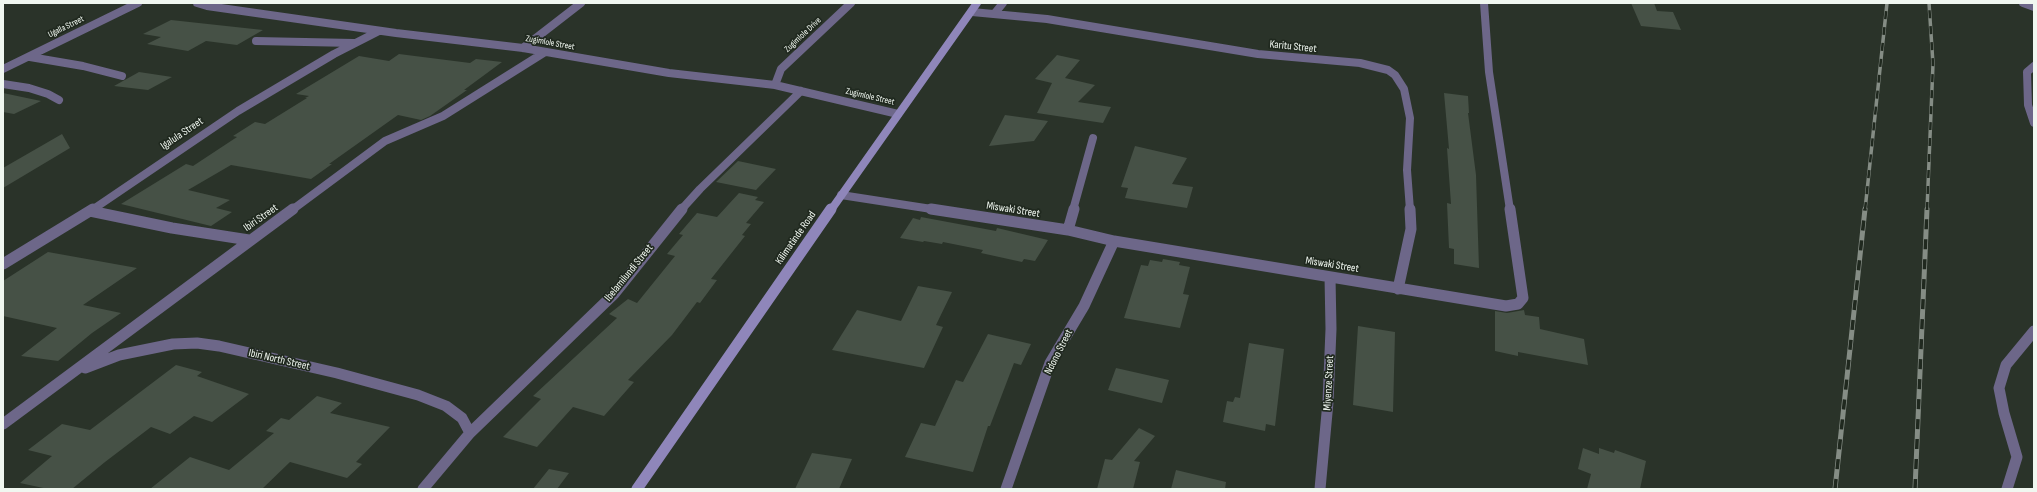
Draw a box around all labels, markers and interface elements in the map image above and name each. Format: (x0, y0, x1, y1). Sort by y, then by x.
street label: Ugalla Street (46, 14, 86, 40)
street label: Zugimlole Drive (782, 15, 824, 55)
street label: Zugimlole Street (525, 33, 575, 53)
street label: Karitu Street (1269, 38, 1317, 56)
street label: Zugimlole Street (845, 86, 895, 108)
street label: Igalula Street (158, 115, 206, 153)
street label: Miswaki Street (985, 199, 1041, 221)
street label: Ibiri Street (241, 201, 281, 235)
street label: Kilimatinde Road (773, 209, 819, 267)
street label: Ibelamilundi Street (602, 242, 656, 304)
street label: Miswaki Street (1304, 254, 1360, 276)
street label: Ndono Street (1042, 327, 1076, 377)
street label: Ibiri North Street (247, 347, 311, 373)
street label: Miyenze Street (1321, 355, 1337, 411)

